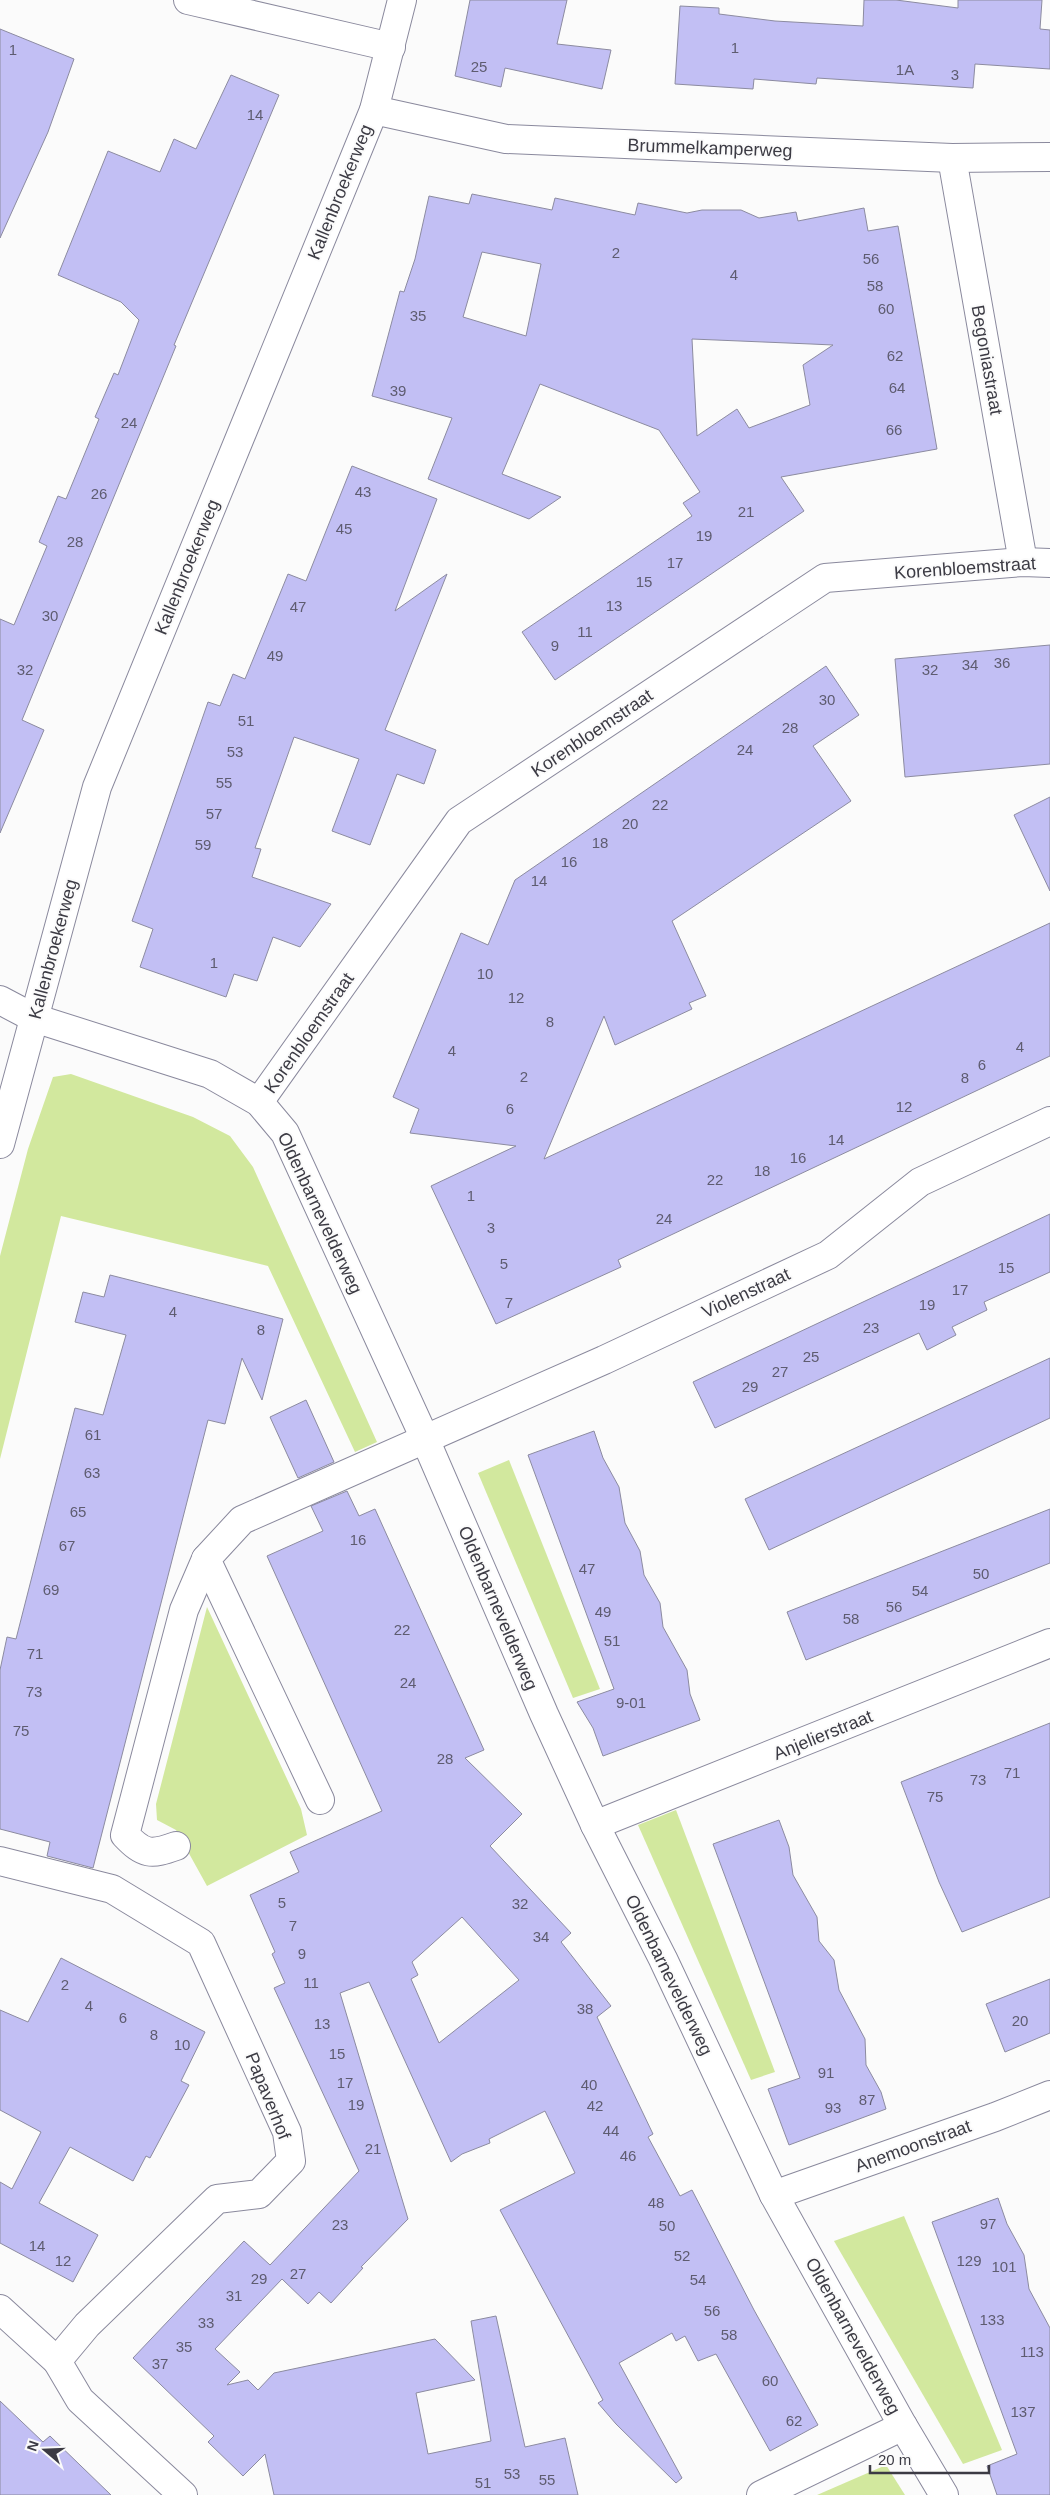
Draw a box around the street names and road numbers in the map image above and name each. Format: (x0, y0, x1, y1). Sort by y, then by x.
street label: Kallenbroekerweg (304, 121, 376, 263)
street label: Brummelkamperweg (627, 135, 793, 161)
street label: Begoniastraat (968, 304, 1006, 416)
street label: Kallenbroekerweg (151, 496, 223, 638)
street label: Korenbloemstraat (893, 553, 1037, 583)
street label: Korenbloemstraat (528, 685, 656, 781)
street label: Kallenbroekerweg (25, 877, 81, 1021)
street label: Korenbloemstraat (260, 969, 358, 1097)
street label: Oldenbarnevelderweg (274, 1129, 366, 1297)
street label: Violenstraat (699, 1264, 793, 1322)
street label: Oldenbarnevelderweg (454, 1523, 542, 1693)
street label: Anjelierstraat (771, 1706, 875, 1764)
street label: Oldenbarnevelderweg (621, 1891, 717, 2059)
street label: Papaverhof (241, 2050, 295, 2143)
street label: Anemoonstraat (852, 2116, 974, 2176)
street label: Oldenbarnevelderweg (802, 2254, 904, 2418)

